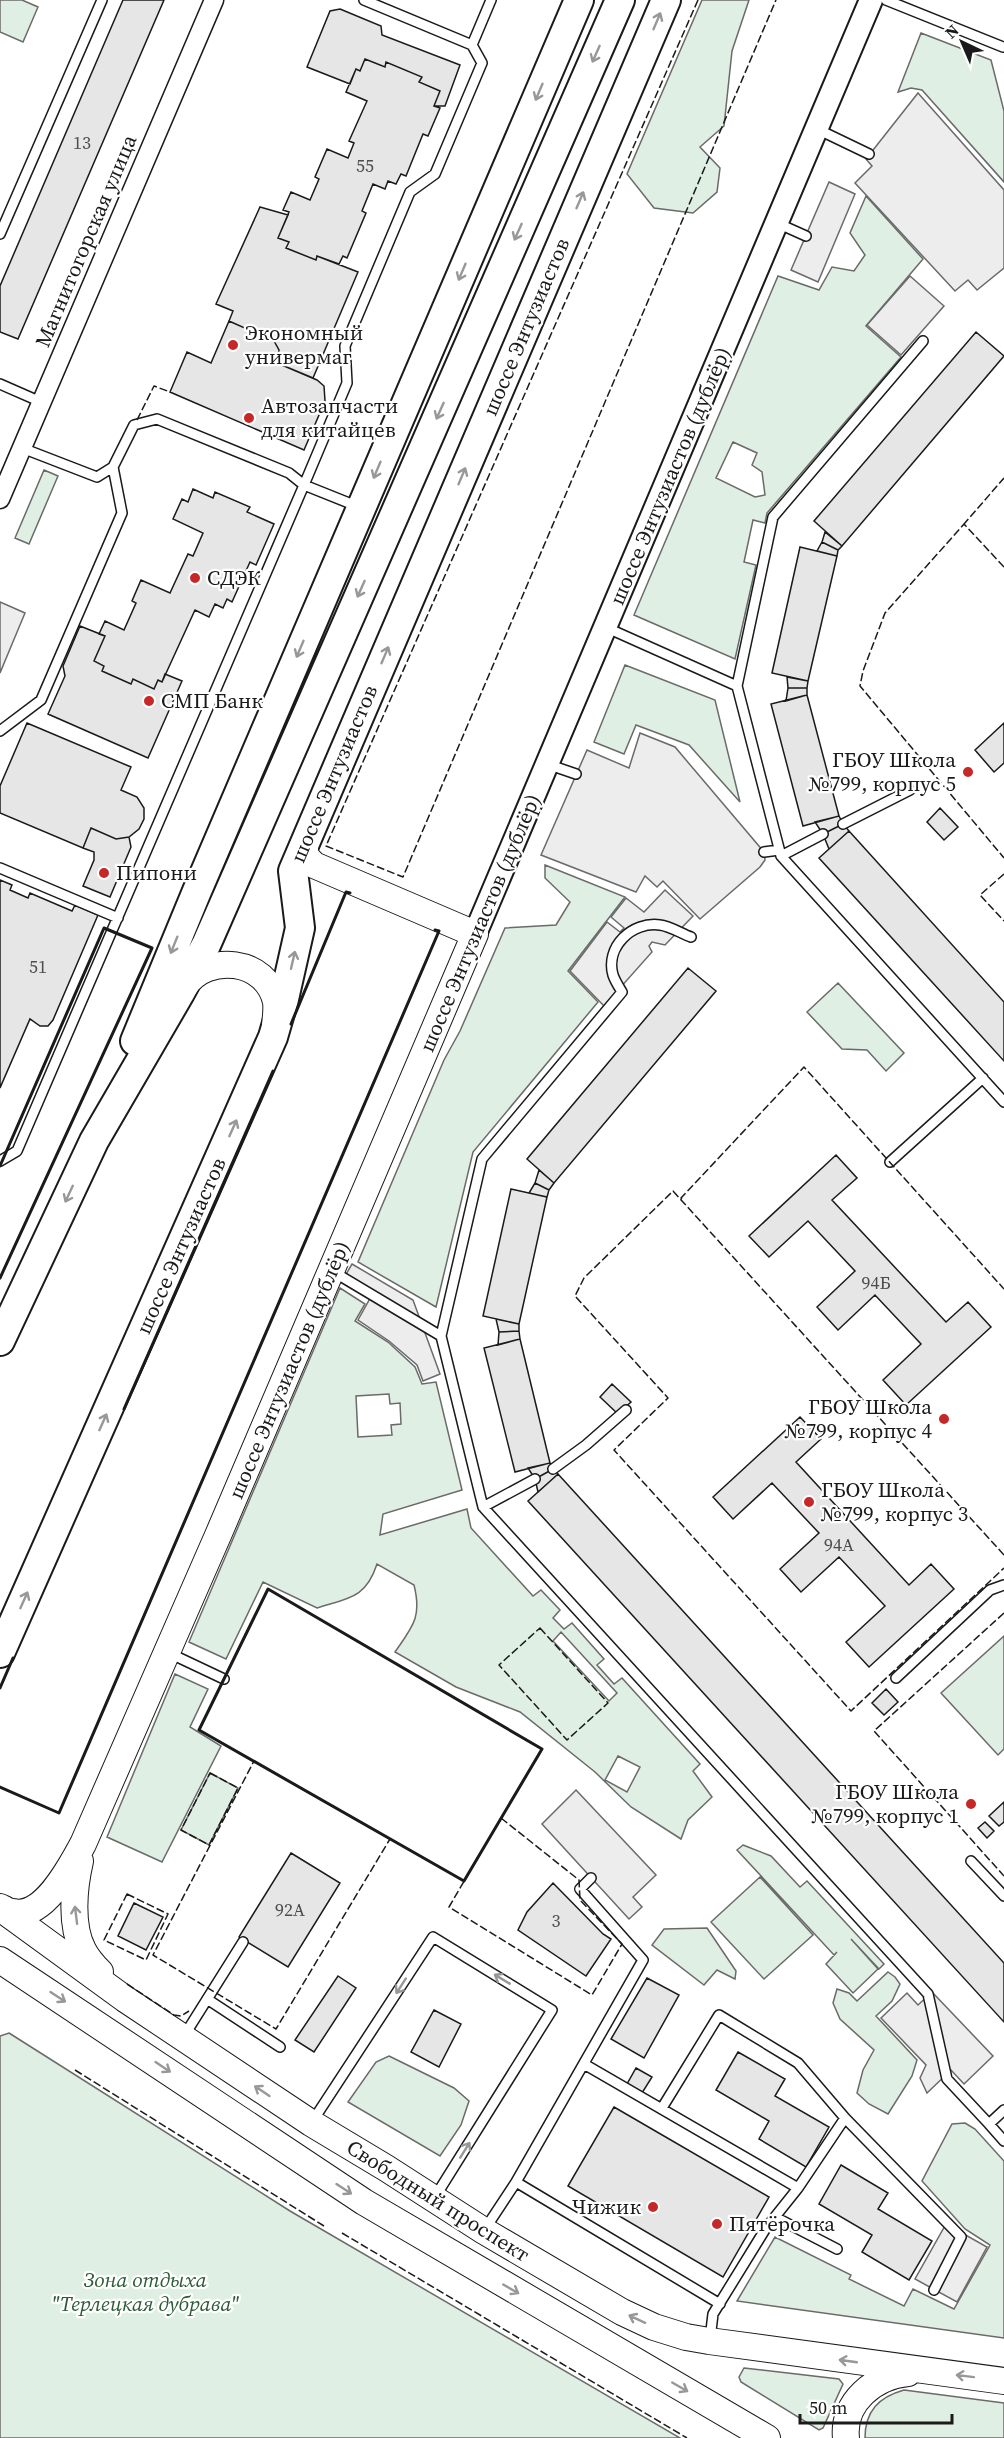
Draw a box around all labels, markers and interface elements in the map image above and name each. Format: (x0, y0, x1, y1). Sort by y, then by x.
north arrow (932, 12, 992, 72)
one-way arrow (652, 13, 663, 31)
text: N (940, 19, 964, 43)
one-way arrow (590, 44, 601, 62)
one-way arrow (533, 83, 544, 101)
street label: Магнитогорская улица (28, 130, 144, 351)
house number: 13 (73, 130, 91, 155)
house number: 55 (356, 153, 374, 178)
one-way arrow (575, 192, 586, 210)
one-way arrow (512, 223, 523, 241)
street label: шоссе Энтузиастов (475, 233, 576, 420)
one-way arrow (456, 262, 467, 280)
place label: Экономный универмаг (245, 318, 363, 371)
marker: Экономный универмаг (226, 338, 240, 352)
street label: шоссе Энтузиастов (дублёр) (602, 342, 737, 609)
place label: Автозапчасти для китайцев (261, 391, 398, 444)
one-way arrow (433, 401, 445, 419)
marker: Автозапчасти для китайцев (242, 411, 256, 425)
one-way arrow (371, 460, 382, 479)
one-way arrow (457, 467, 468, 486)
place label: СДЭК (207, 563, 261, 592)
marker: СДЭК (188, 571, 202, 585)
one-way arrow (355, 580, 366, 598)
one-way arrow (294, 640, 305, 658)
one-way arrow (380, 647, 391, 665)
street label: шоссе Энтузиастов (283, 680, 384, 867)
place label: СМП Банк (161, 686, 263, 715)
marker: СМП Банк (142, 694, 156, 708)
place label: ГБОУ Школа №799, корпус 5 (808, 745, 956, 798)
marker: ГБОУ Школа №799, корпус 5 (961, 765, 975, 779)
street label: шоссе Энтузиастов (дублёр) (412, 789, 547, 1056)
place label: Пипони (116, 858, 197, 887)
marker: Пипони (97, 866, 111, 880)
one-way arrow (168, 935, 179, 954)
one-way arrow (288, 951, 299, 970)
house number: 51 (29, 954, 47, 979)
one-way arrow (227, 1120, 239, 1138)
street label: шоссе Энтузиастов (129, 1153, 233, 1339)
one-way arrow (63, 1184, 75, 1202)
street label: шоссе Энтузиастов (дублёр) (221, 1236, 356, 1503)
house number: 94Б (861, 1270, 891, 1295)
place label: ГБОУ Школа №799, корпус 4 (784, 1392, 932, 1445)
marker: ГБОУ Школа №799, корпус 4 (937, 1412, 951, 1426)
one-way arrow (98, 1413, 109, 1431)
place label: ГБОУ Школа №799, корпус 3 (820, 1475, 968, 1528)
marker: ГБОУ Школа №799, корпус 3 (802, 1495, 816, 1509)
house number: 94А (824, 1532, 854, 1557)
one-way arrow (19, 1591, 30, 1610)
place label: ГБОУ Школа №799, корпус 1 (811, 1777, 959, 1830)
marker: ГБОУ Школа №799, корпус 1 (964, 1797, 978, 1811)
house number: 92А (275, 1897, 305, 1922)
one-way arrow (70, 1906, 81, 1926)
house number: 3 (552, 1908, 561, 1933)
one-way arrow (494, 1973, 511, 1985)
one-way arrow (395, 1978, 407, 1994)
one-way arrow (50, 1991, 66, 2003)
one-way arrow (154, 2061, 170, 2073)
one-way arrow (254, 2085, 271, 2097)
street label: Свободный проспект (341, 2132, 535, 2269)
one-way arrow (460, 2142, 472, 2159)
one-way arrow (335, 2183, 352, 2195)
place label: Чижик (572, 2192, 641, 2221)
marker: Чижик (646, 2200, 660, 2214)
place label: Пятёрочка (729, 2209, 835, 2238)
marker: Пятёрочка (710, 2217, 724, 2231)
park label: Зона отдыха "Терлецкая дубрава" (51, 2265, 239, 2318)
one-way arrow (502, 2284, 519, 2296)
one-way arrow (628, 2312, 646, 2324)
one-way arrow (838, 2355, 858, 2366)
one-way arrow (956, 2370, 976, 2381)
one-way arrow (671, 2382, 688, 2394)
scale bar (800, 2387, 952, 2425)
text: 50 m (809, 2395, 847, 2420)

